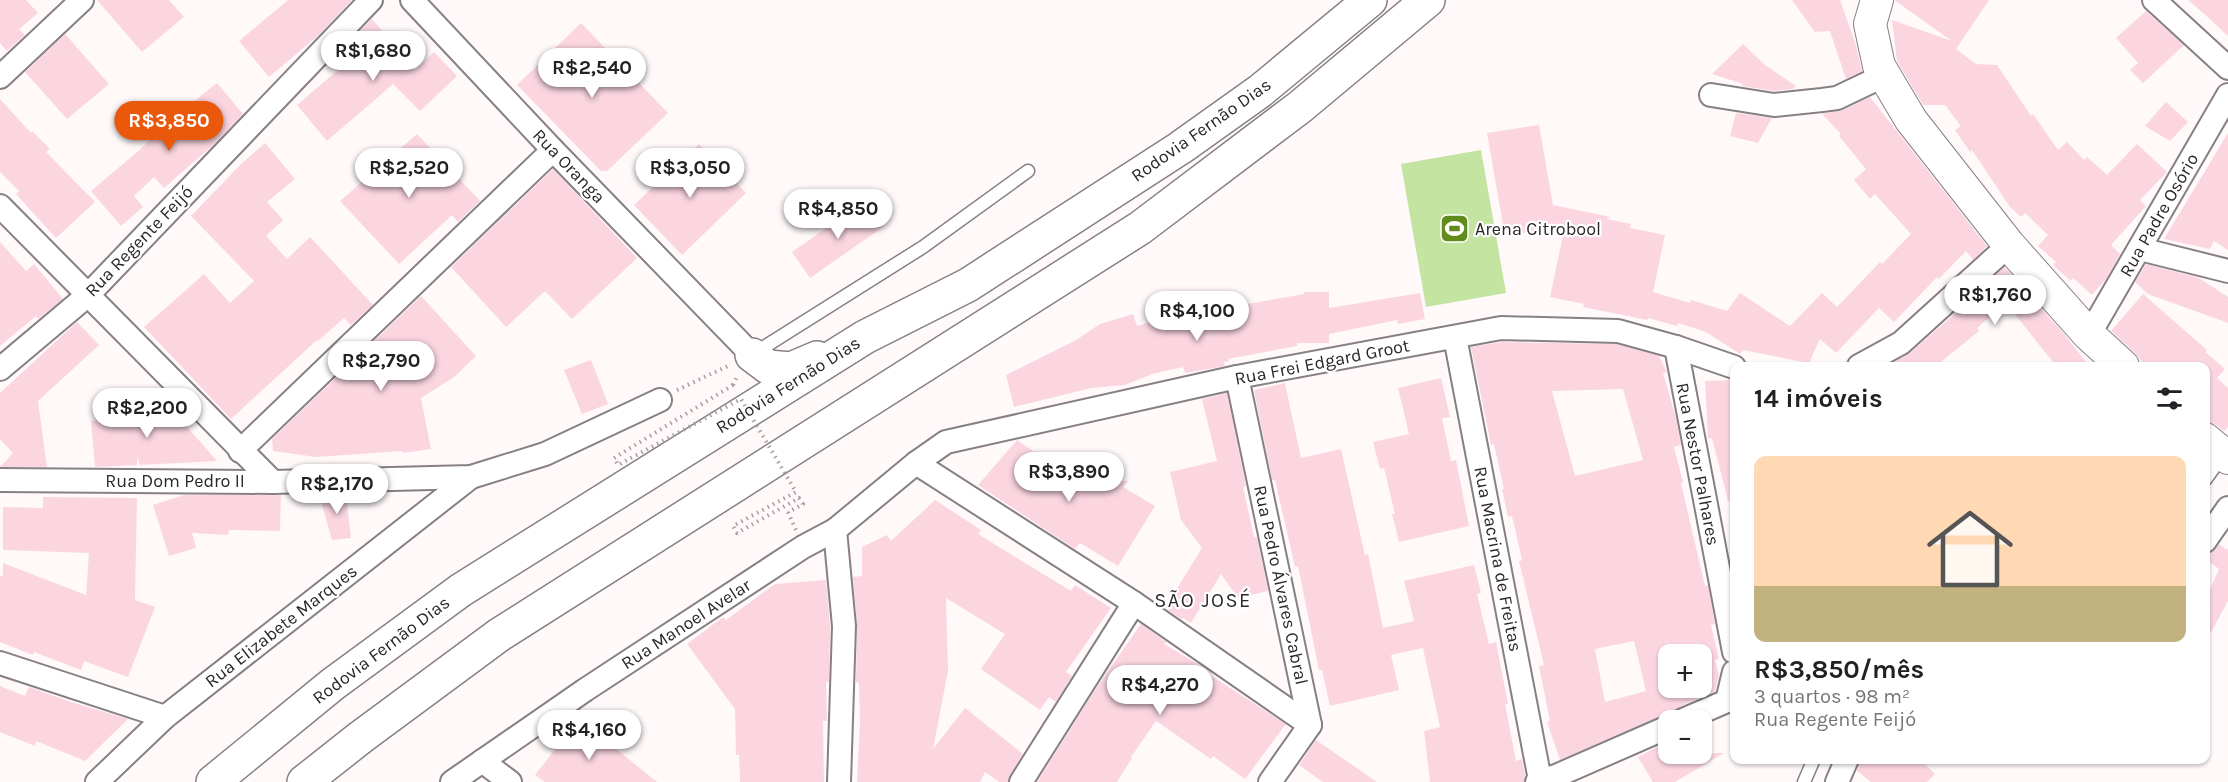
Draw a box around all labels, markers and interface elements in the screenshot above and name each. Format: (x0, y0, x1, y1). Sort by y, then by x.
pin: R$1,680 (318, 31, 428, 82)
text: R$1,680 (335, 39, 411, 62)
pin: R$2,540 (537, 48, 647, 99)
text: R$2,540 (552, 56, 632, 79)
street label: Rodovia Fernão Dias (1127, 73, 1275, 187)
pin: R$3,850 (114, 101, 224, 152)
text: R$3,850 (128, 109, 210, 132)
street label: Rua Oranga (528, 124, 610, 208)
pin: R$2,520 (354, 148, 464, 199)
pin: R$3,050 (635, 148, 745, 199)
street label: Rua Padre Osório (2115, 149, 2203, 281)
text: R$2,520 (369, 156, 449, 179)
text: R$3,050 (649, 156, 731, 179)
street label: Rua Regente Feijó (80, 181, 198, 301)
pin: R$4,850 (783, 189, 893, 240)
text: R$4,850 (798, 197, 878, 220)
sports icon: Arena Citrobool (1438, 213, 1470, 245)
place label: Arena Citrobool (1475, 218, 1601, 240)
pin: R$1,760 (1940, 275, 2050, 326)
text: R$1,760 (1958, 283, 2032, 306)
pin: R$4,100 (1142, 291, 1252, 342)
text: R$4,100 (1159, 299, 1235, 322)
street label: Rodovia Fernão Dias (712, 332, 864, 438)
street label: Rua Frei Edgard Groot (1233, 334, 1412, 390)
pin: R$2,790 (326, 341, 436, 392)
text: R$2,790 (342, 349, 420, 372)
street label: Rua Nestor Palhares (1671, 381, 1725, 547)
icon: filters (2153, 382, 2186, 415)
text: 14 imóveis (1754, 383, 1883, 414)
pin: R$2,200 (92, 388, 202, 439)
text: R$2,200 (106, 396, 188, 419)
pin: R$3,890 (1014, 452, 1124, 503)
text: R$3,890 (1028, 460, 1110, 483)
pin: R$2,170 (282, 464, 392, 515)
street label: Rua Macrina de Freitas (1469, 464, 1527, 654)
street label: Rua Dom Pedro II (105, 470, 245, 492)
text: R$2,170 (300, 472, 374, 495)
street label: Rua Pedro Álvares Cabral (1249, 483, 1314, 687)
icon: home (1916, 495, 2024, 603)
street label: Rua Elizabete Marques (201, 560, 361, 692)
street label: Rua Manoel Avelar (617, 574, 755, 674)
district label: SÃO JOSÉ (1154, 588, 1252, 612)
street label: Rodovia Fernão Dias (308, 591, 454, 709)
map controls (1658, 644, 1712, 764)
button: + (1658, 644, 1712, 698)
text: R$3,850/mês (1754, 654, 1924, 685)
pin: R$4,270 (1105, 665, 1215, 716)
text: R$4,270 (1121, 673, 1199, 696)
text: 3 quartos · 98 m² (1754, 685, 1910, 708)
text: Rua Regente Feijó (1754, 708, 1916, 731)
pin: R$4,160 (534, 710, 644, 761)
button: − (1658, 710, 1712, 764)
text: R$4,160 (551, 718, 627, 741)

